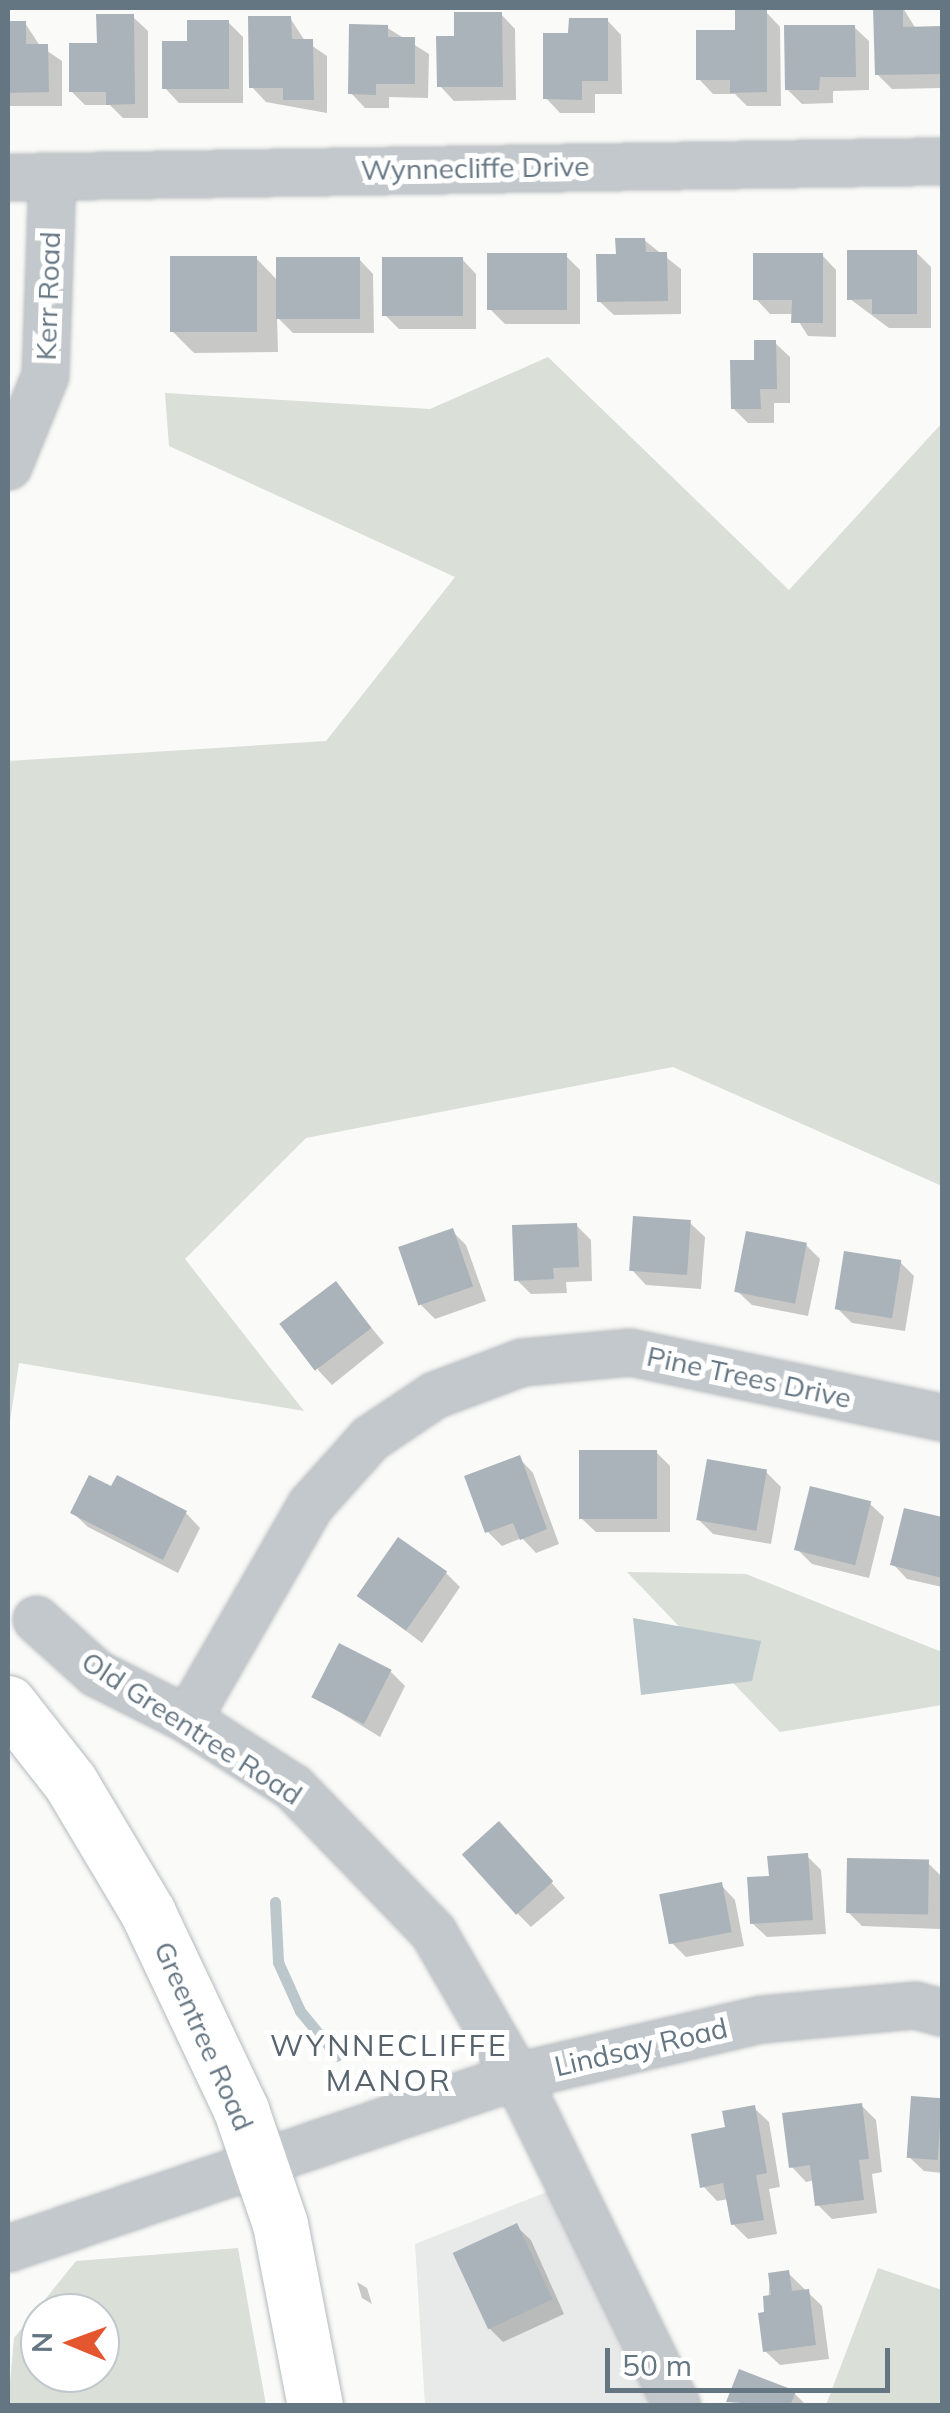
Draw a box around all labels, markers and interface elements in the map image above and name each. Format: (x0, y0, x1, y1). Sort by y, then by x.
street label: Wynnecliffe Drive (360, 149, 590, 187)
street label: Kerr Road (29, 231, 67, 361)
street label: Pine Trees Drive (644, 1339, 854, 1415)
street label: Old Greentree Road (76, 1644, 308, 1812)
street label: Greentree Road (147, 1936, 261, 2136)
street label: Lindsay Road (551, 2011, 731, 2083)
district label: WYNNECLIFFE MANOR (270, 2027, 508, 2098)
north arrow (20, 2293, 120, 2393)
scale bar (610, 2328, 895, 2390)
text: N (24, 2332, 59, 2353)
text: 50 m (622, 2346, 692, 2384)

